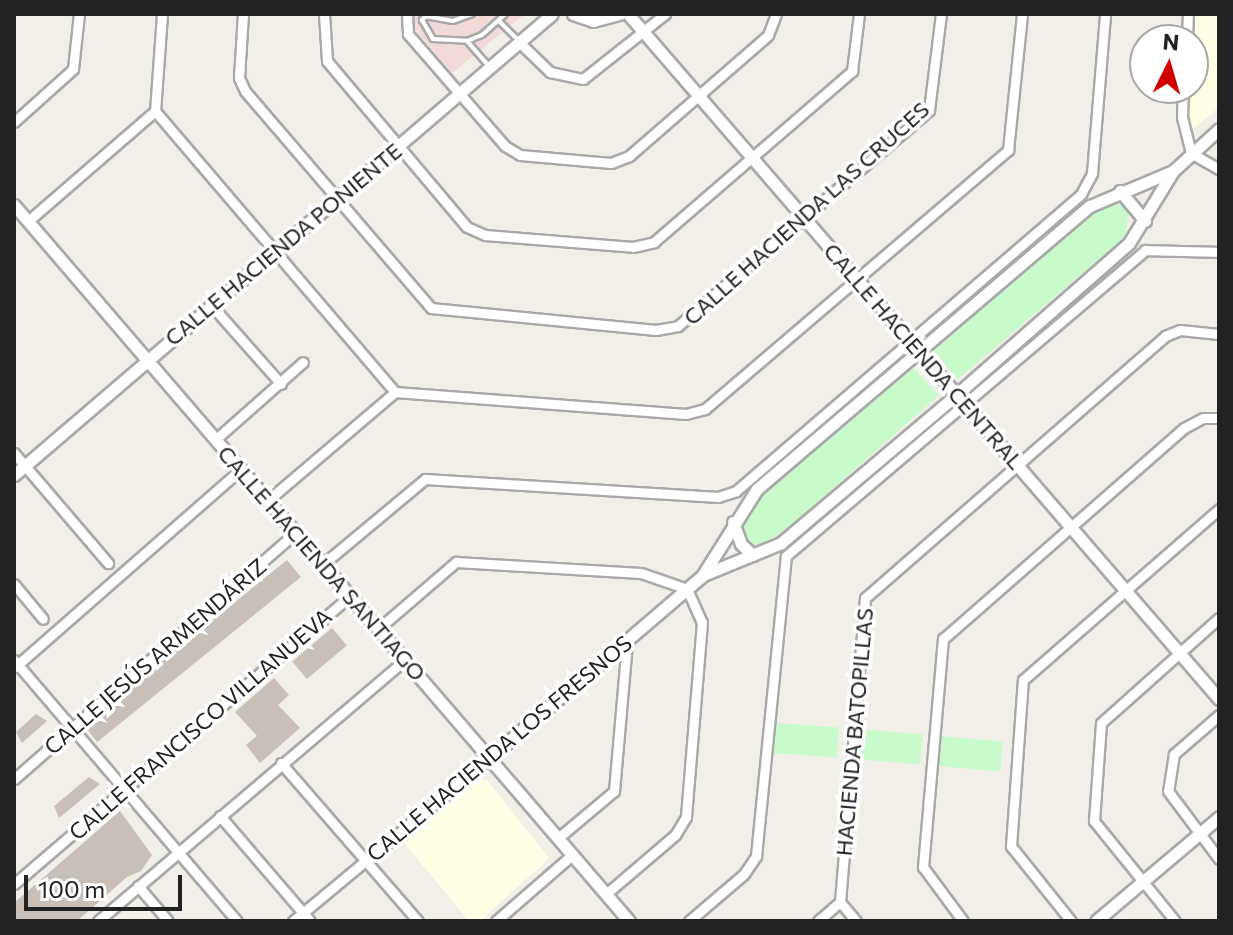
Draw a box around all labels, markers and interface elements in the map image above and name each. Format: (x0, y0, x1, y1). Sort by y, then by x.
north arrow (1129, 24, 1209, 104)
text: N (1162, 27, 1180, 56)
street label: CALLE HACIENDA LAS CRUCES (678, 96, 934, 330)
street label: CALLE HACIENDA PONIENTE (159, 137, 407, 351)
street label: CALLE HACIENDA CENTRAL (819, 238, 1029, 474)
street label: CALLE HACIENDA SANTIAGO (213, 440, 431, 686)
street label: CALLE JESÚS ARMENDÁRIZ (39, 552, 271, 760)
street label: CALLE FRANCISCO VILLANUEVA (63, 603, 337, 845)
street label: HACIENDA BATOPILLAS (830, 607, 878, 857)
street label: CALLE HACIENDA LOS FRESNOS (361, 629, 637, 867)
scale bar (28, 859, 186, 909)
text: 100 m (38, 874, 105, 903)

